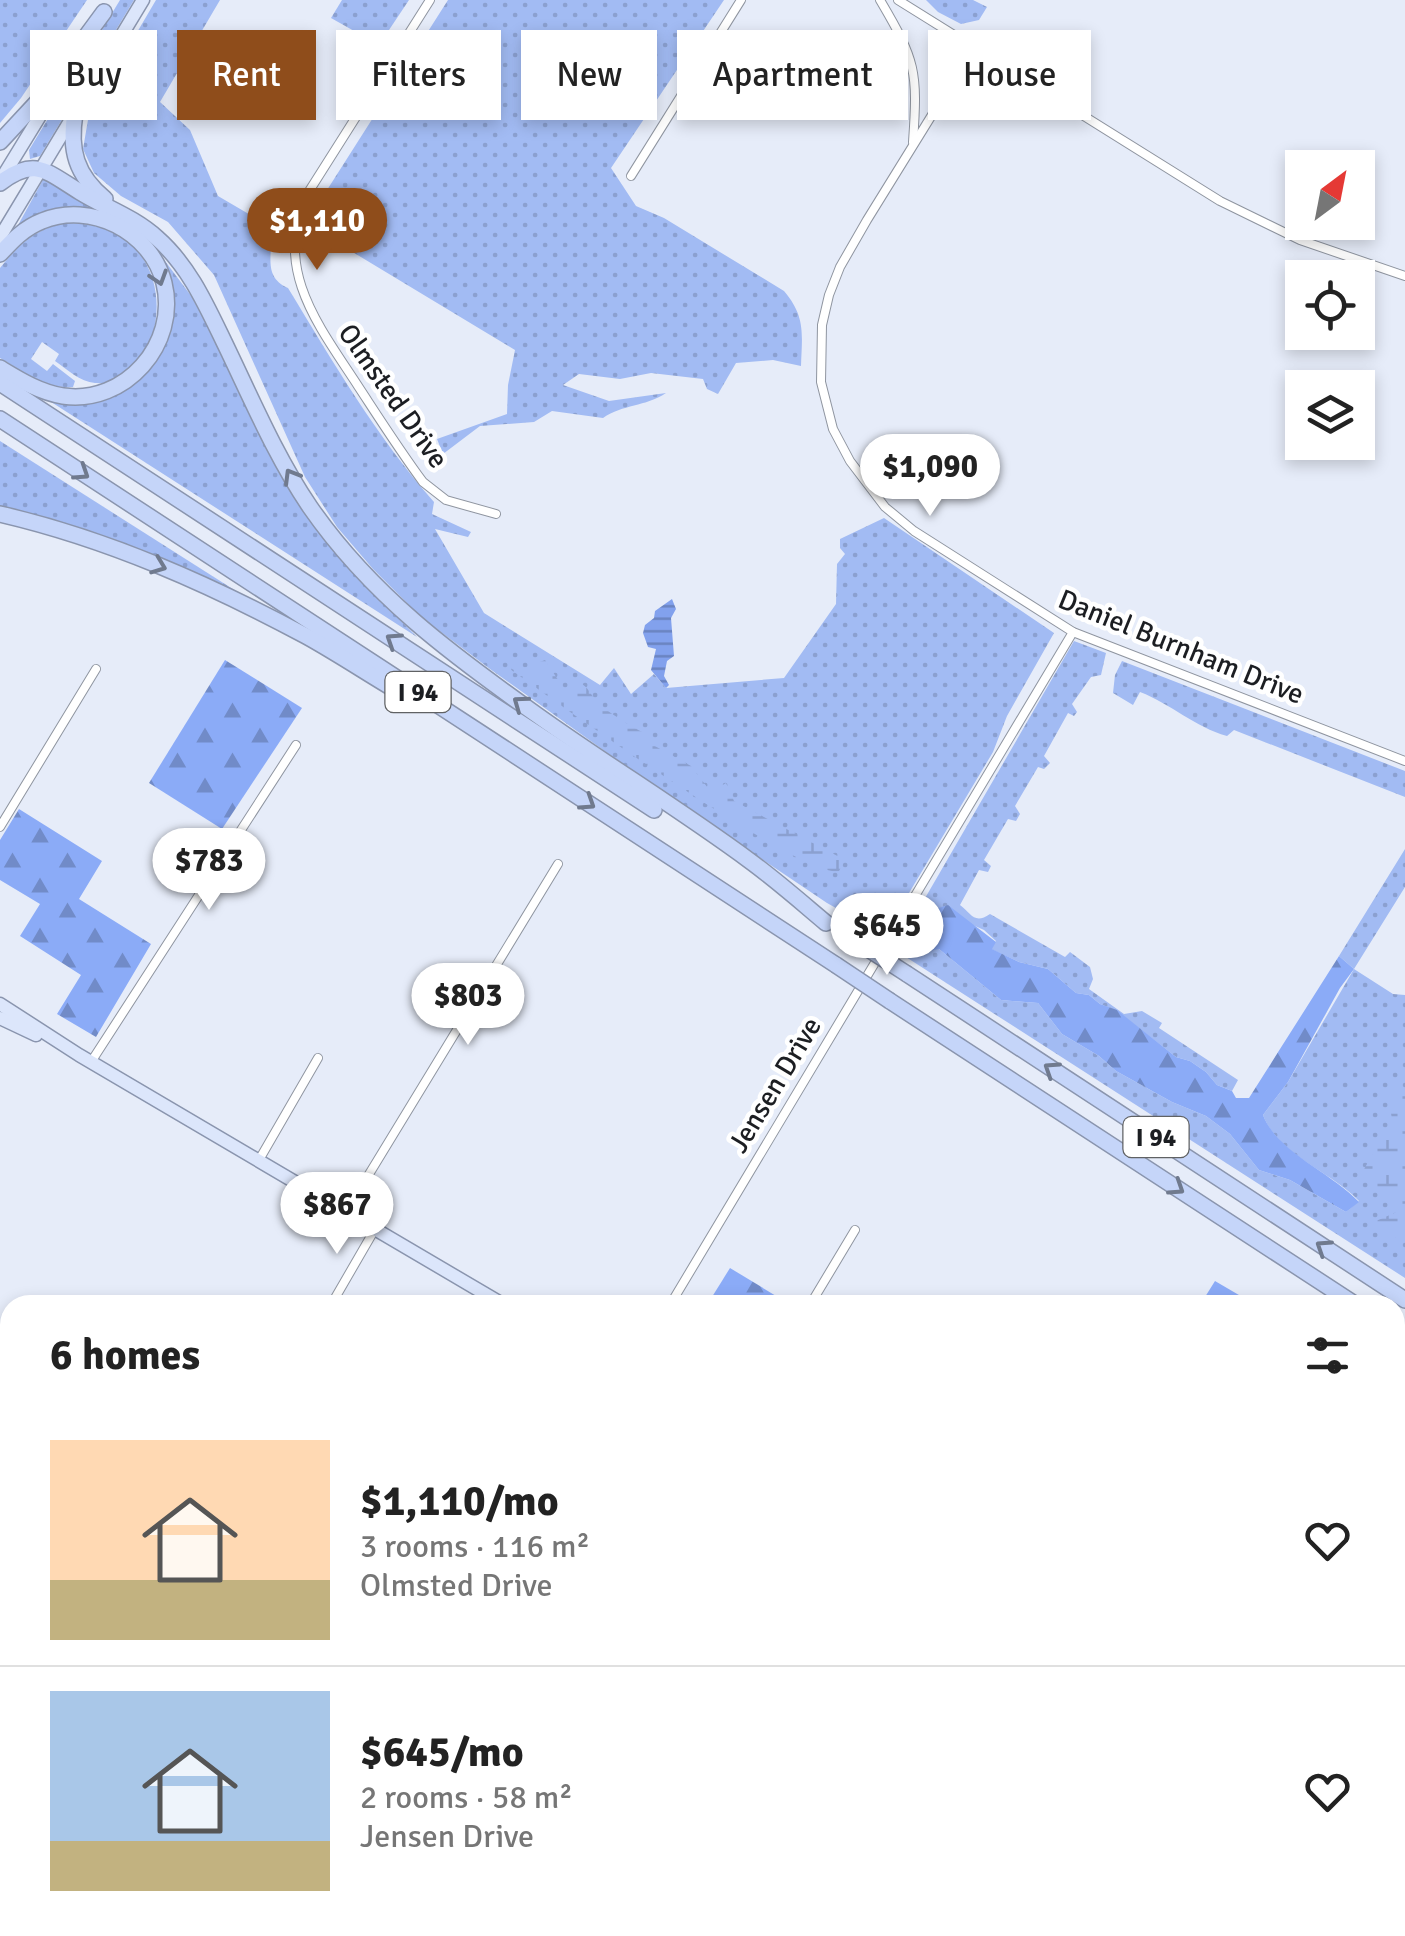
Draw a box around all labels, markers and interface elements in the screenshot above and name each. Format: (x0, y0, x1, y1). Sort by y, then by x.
chip: Buy (30, 30, 157, 120)
chip: Rent (177, 30, 316, 120)
chip: Filters (336, 30, 501, 120)
chip: New (521, 30, 657, 120)
chip: Apartment (677, 30, 908, 120)
chip: House (928, 30, 1091, 120)
north arrow (1285, 150, 1375, 240)
map controls (1285, 150, 1375, 460)
pin: $1,110 (236, 188, 398, 273)
text: $1,110 (269, 201, 365, 240)
button: locate (1285, 260, 1375, 350)
one-way arrow (148, 269, 168, 286)
street label: Olmsted Drive (331, 317, 455, 475)
button: layers (1285, 370, 1375, 460)
pin: $1,090 (849, 434, 1011, 519)
text: $1,090 (882, 447, 978, 486)
one-way arrow (71, 460, 89, 479)
one-way arrow (284, 469, 303, 487)
one-way arrow (150, 554, 167, 574)
street label: Daniel Burnham Drive (1053, 582, 1309, 712)
one-way arrow (386, 633, 404, 652)
road number: I 94 (386, 672, 450, 712)
one-way arrow (512, 697, 531, 715)
one-way arrow (578, 791, 596, 810)
pin: $783 (150, 828, 268, 913)
text: $783 (174, 841, 244, 880)
pin: $645 (828, 893, 946, 978)
text: $645 (852, 906, 922, 945)
pin: $803 (409, 963, 527, 1048)
text: $803 (433, 976, 503, 1015)
street label: Jensen Drive (721, 1011, 829, 1159)
one-way arrow (1044, 1062, 1062, 1081)
road number: I 94 (1124, 1117, 1188, 1157)
pin: $867 (278, 1172, 396, 1257)
one-way arrow (1165, 1176, 1184, 1194)
text: $867 (302, 1185, 372, 1224)
one-way arrow (1316, 1240, 1334, 1259)
icon: filters (1300, 1328, 1355, 1383)
text: 6 homes (50, 1330, 200, 1381)
text: $1,110/mo (360, 1476, 559, 1527)
icon: home (130, 1480, 250, 1600)
icon: heart (1300, 1513, 1355, 1568)
text: 3 rooms · 116 m² (360, 1527, 590, 1566)
text: Olmsted Drive (360, 1566, 552, 1605)
text: $645/mo (360, 1727, 524, 1778)
icon: home (130, 1731, 250, 1851)
icon: heart (1300, 1764, 1355, 1819)
text: 2 rooms · 58 m² (360, 1778, 573, 1817)
text: Jensen Drive (360, 1817, 534, 1856)

